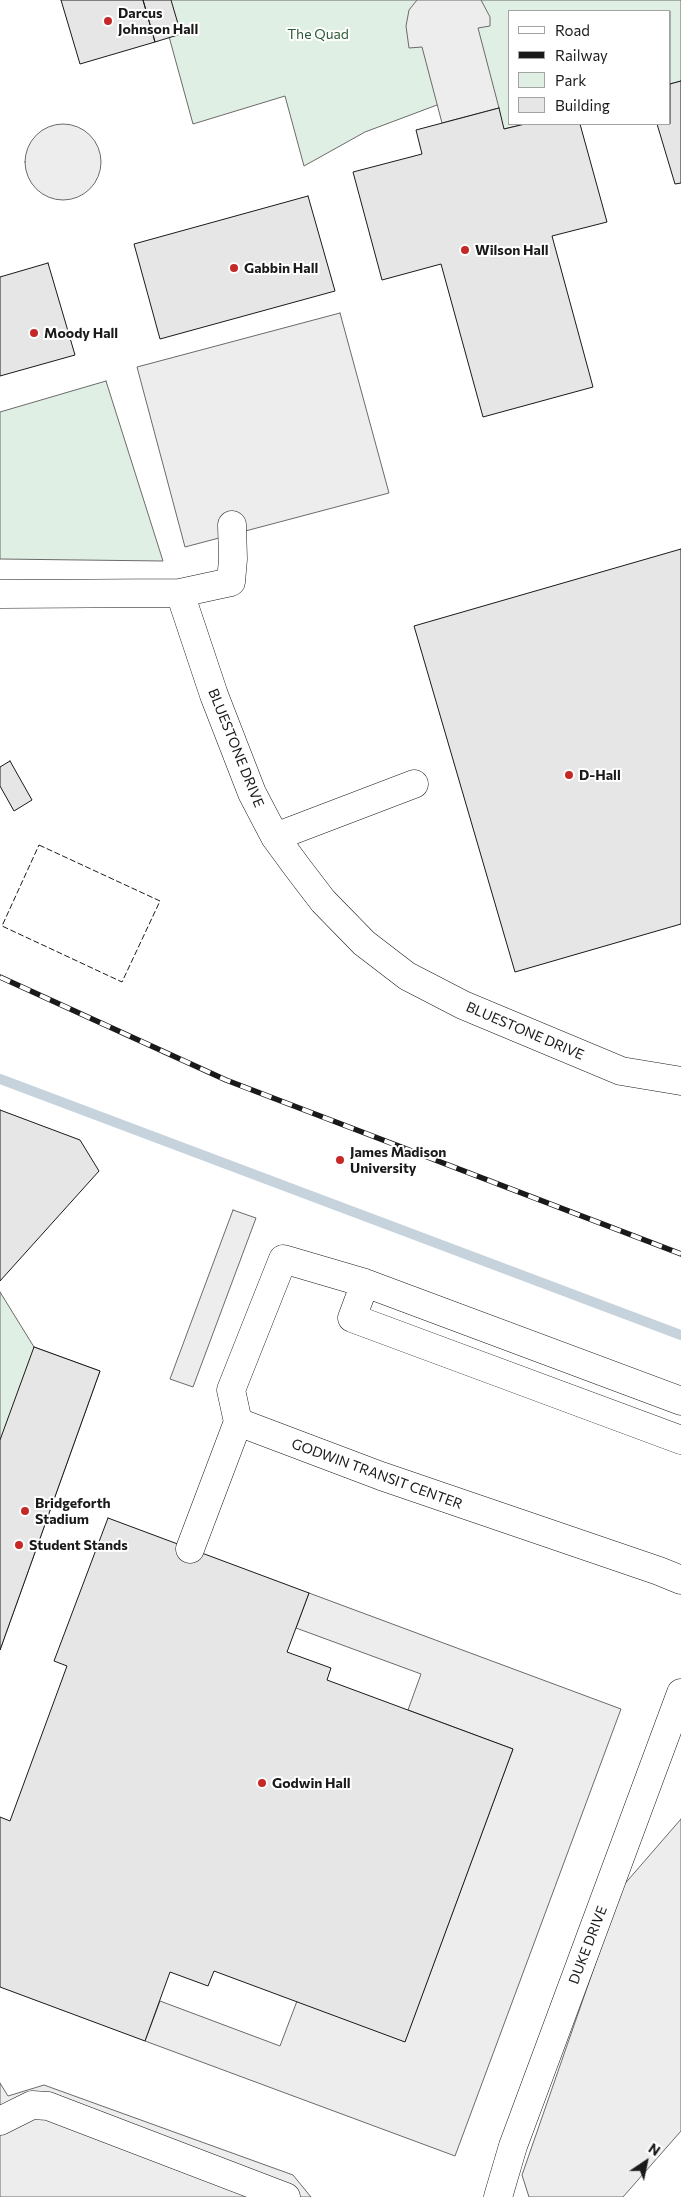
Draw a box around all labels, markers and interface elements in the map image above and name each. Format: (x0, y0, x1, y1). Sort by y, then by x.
place label: Darcus Johnson Hall (118, 5, 198, 38)
legend (508, 10, 671, 125)
marker: Darcus Johnson Hall (102, 15, 114, 27)
text: Road (555, 21, 590, 39)
park label: The Quad (287, 26, 349, 42)
text: Railway (555, 46, 608, 64)
text: Park (555, 71, 586, 89)
text: Building (555, 96, 610, 114)
place label: Wilson Hall (475, 242, 549, 258)
marker: Wilson Hall (459, 244, 471, 256)
place label: Gabbin Hall (244, 260, 318, 276)
marker: Gabbin Hall (228, 262, 240, 274)
place label: Moody Hall (44, 325, 118, 341)
marker: Moody Hall (28, 327, 40, 339)
street label: BLUESTONE DRIVE (205, 686, 267, 810)
place label: D-Hall (579, 767, 621, 783)
marker: D-Hall (563, 769, 575, 781)
street label: BLUESTONE DRIVE (463, 999, 587, 1063)
place label: James Madison University (350, 1144, 446, 1176)
marker: James Madison University (334, 1154, 346, 1166)
street label: GODWIN TRANSIT CENTER (289, 1435, 465, 1513)
place label: Bridgeforth Stadium (35, 1495, 111, 1528)
marker: Bridgeforth Stadium (19, 1505, 31, 1517)
place label: Student Stands (29, 1537, 128, 1553)
marker: Student Stands (13, 1539, 25, 1551)
place label: Godwin Hall (272, 1775, 351, 1791)
marker: Godwin Hall (256, 1777, 268, 1789)
street label: DUKE DRIVE (565, 1904, 611, 1986)
north arrow (621, 2137, 671, 2187)
text: N (646, 2139, 664, 2159)

